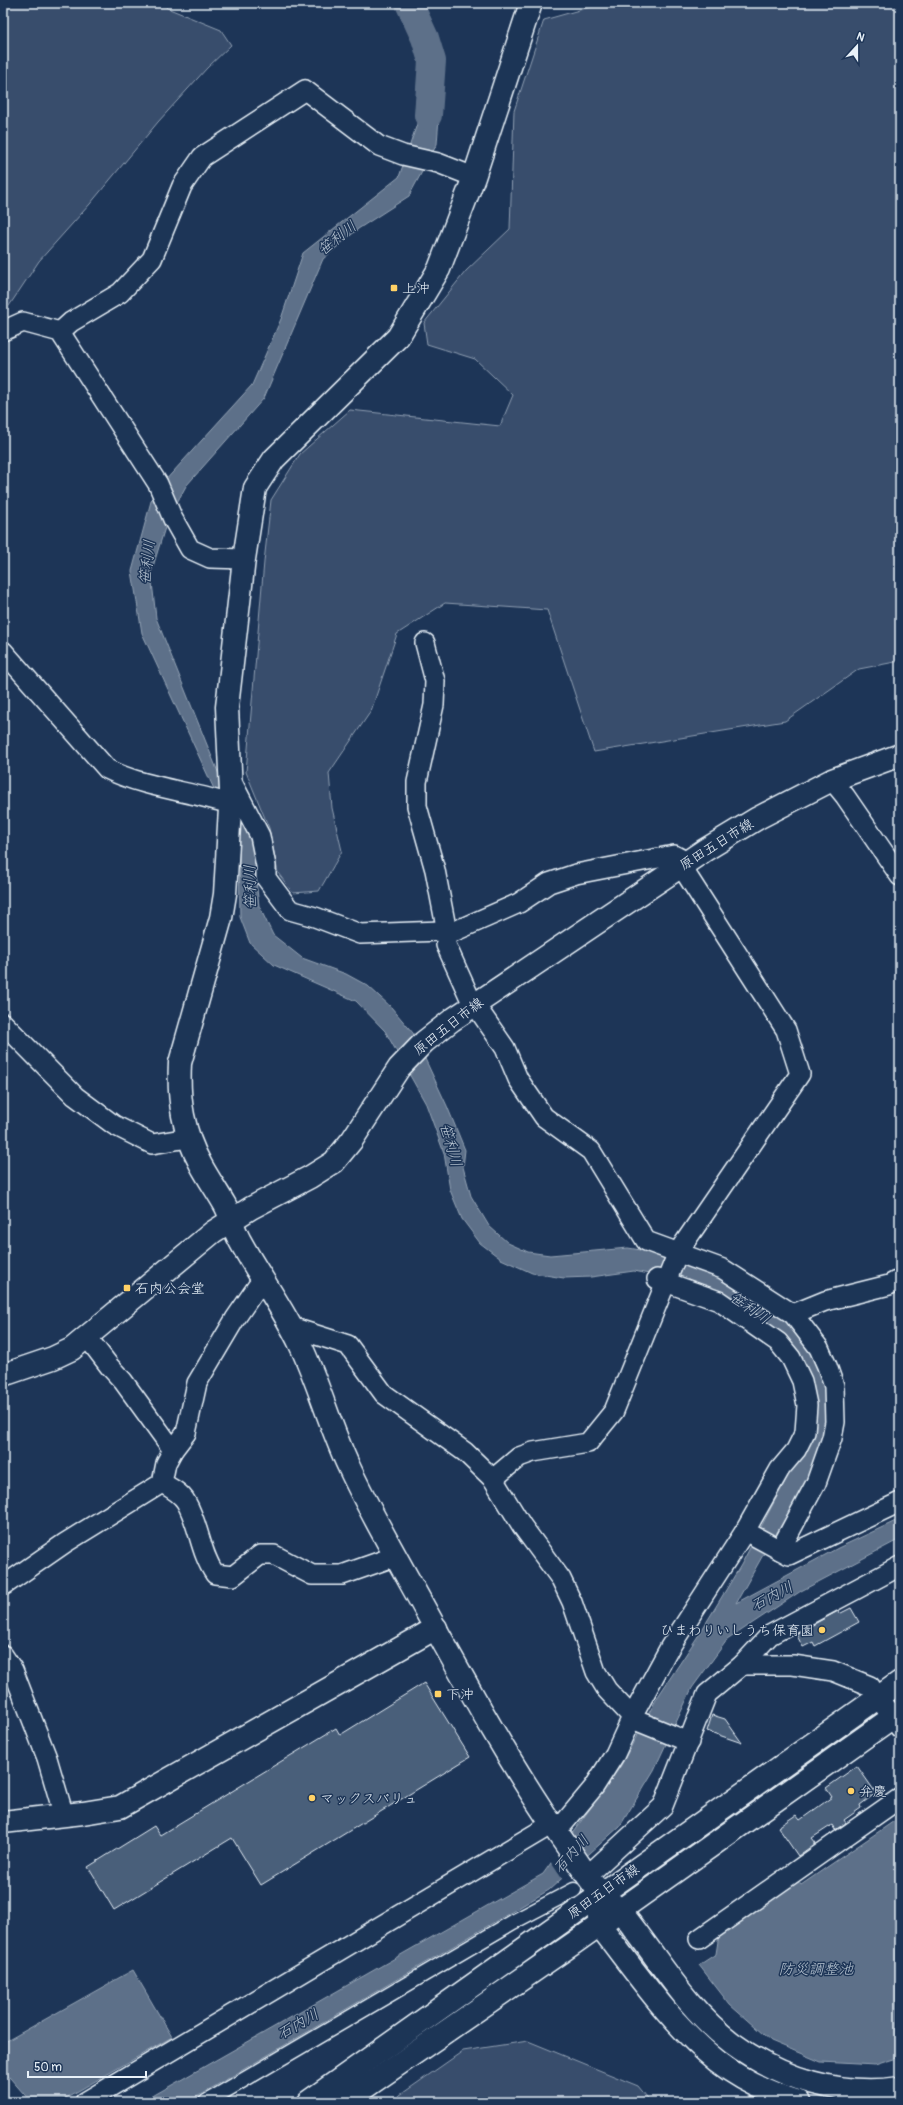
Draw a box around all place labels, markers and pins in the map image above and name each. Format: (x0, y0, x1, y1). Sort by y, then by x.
place label: 上沖 (402, 280, 430, 297)
marker: 上沖 (389, 283, 399, 293)
place label: 石内公会堂 (135, 1280, 205, 1297)
marker: 石内公会堂 (122, 1283, 132, 1293)
place label: ひまわりいしうち保育園 (660, 1622, 814, 1639)
marker: ひまわりいしうち保育園 (817, 1625, 827, 1635)
place label: 下沖 (446, 1686, 474, 1703)
marker: 下沖 (433, 1689, 443, 1699)
place label: 弁慶 (859, 1783, 887, 1800)
marker: 弁慶 (846, 1786, 856, 1796)
place label: マックスバリュ (320, 1790, 418, 1807)
marker: マックスバリュ (307, 1793, 317, 1803)

